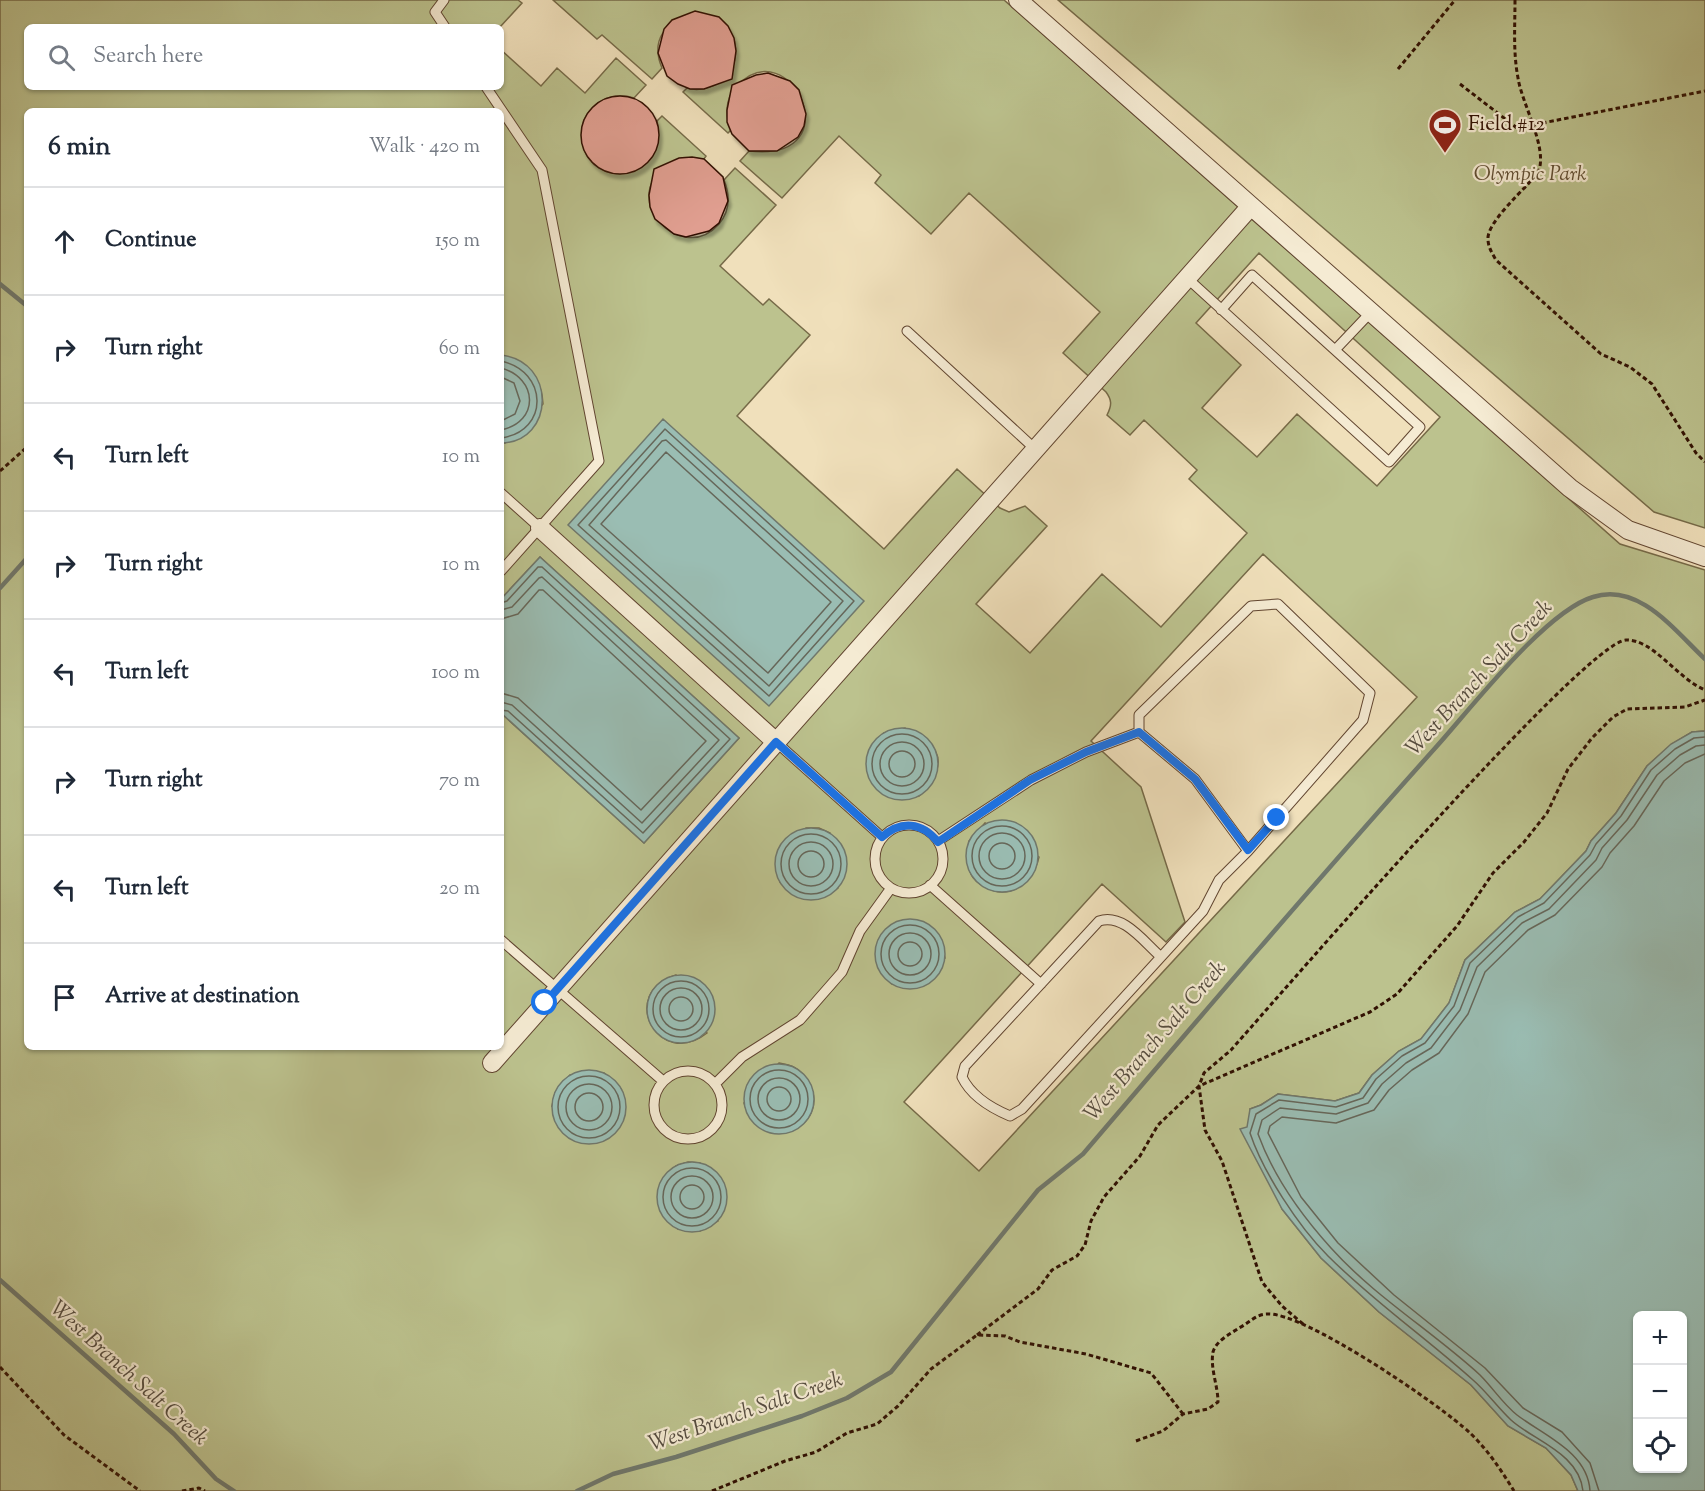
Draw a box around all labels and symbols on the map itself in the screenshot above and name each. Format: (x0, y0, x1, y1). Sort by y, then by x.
sports icon: Field #12 (1427, 107, 1463, 154)
place label: Field #12 (1468, 110, 1545, 140)
park label: Olympic Park (1474, 160, 1587, 190)
water label: West Branch Salt Creek (1399, 594, 1561, 764)
route end (1263, 804, 1289, 830)
water label: West Branch Salt Creek (1077, 955, 1235, 1129)
route start (531, 989, 557, 1015)
water label: West Branch Salt Creek (42, 1294, 214, 1454)
water label: West Branch Salt Creek (645, 1365, 848, 1461)

